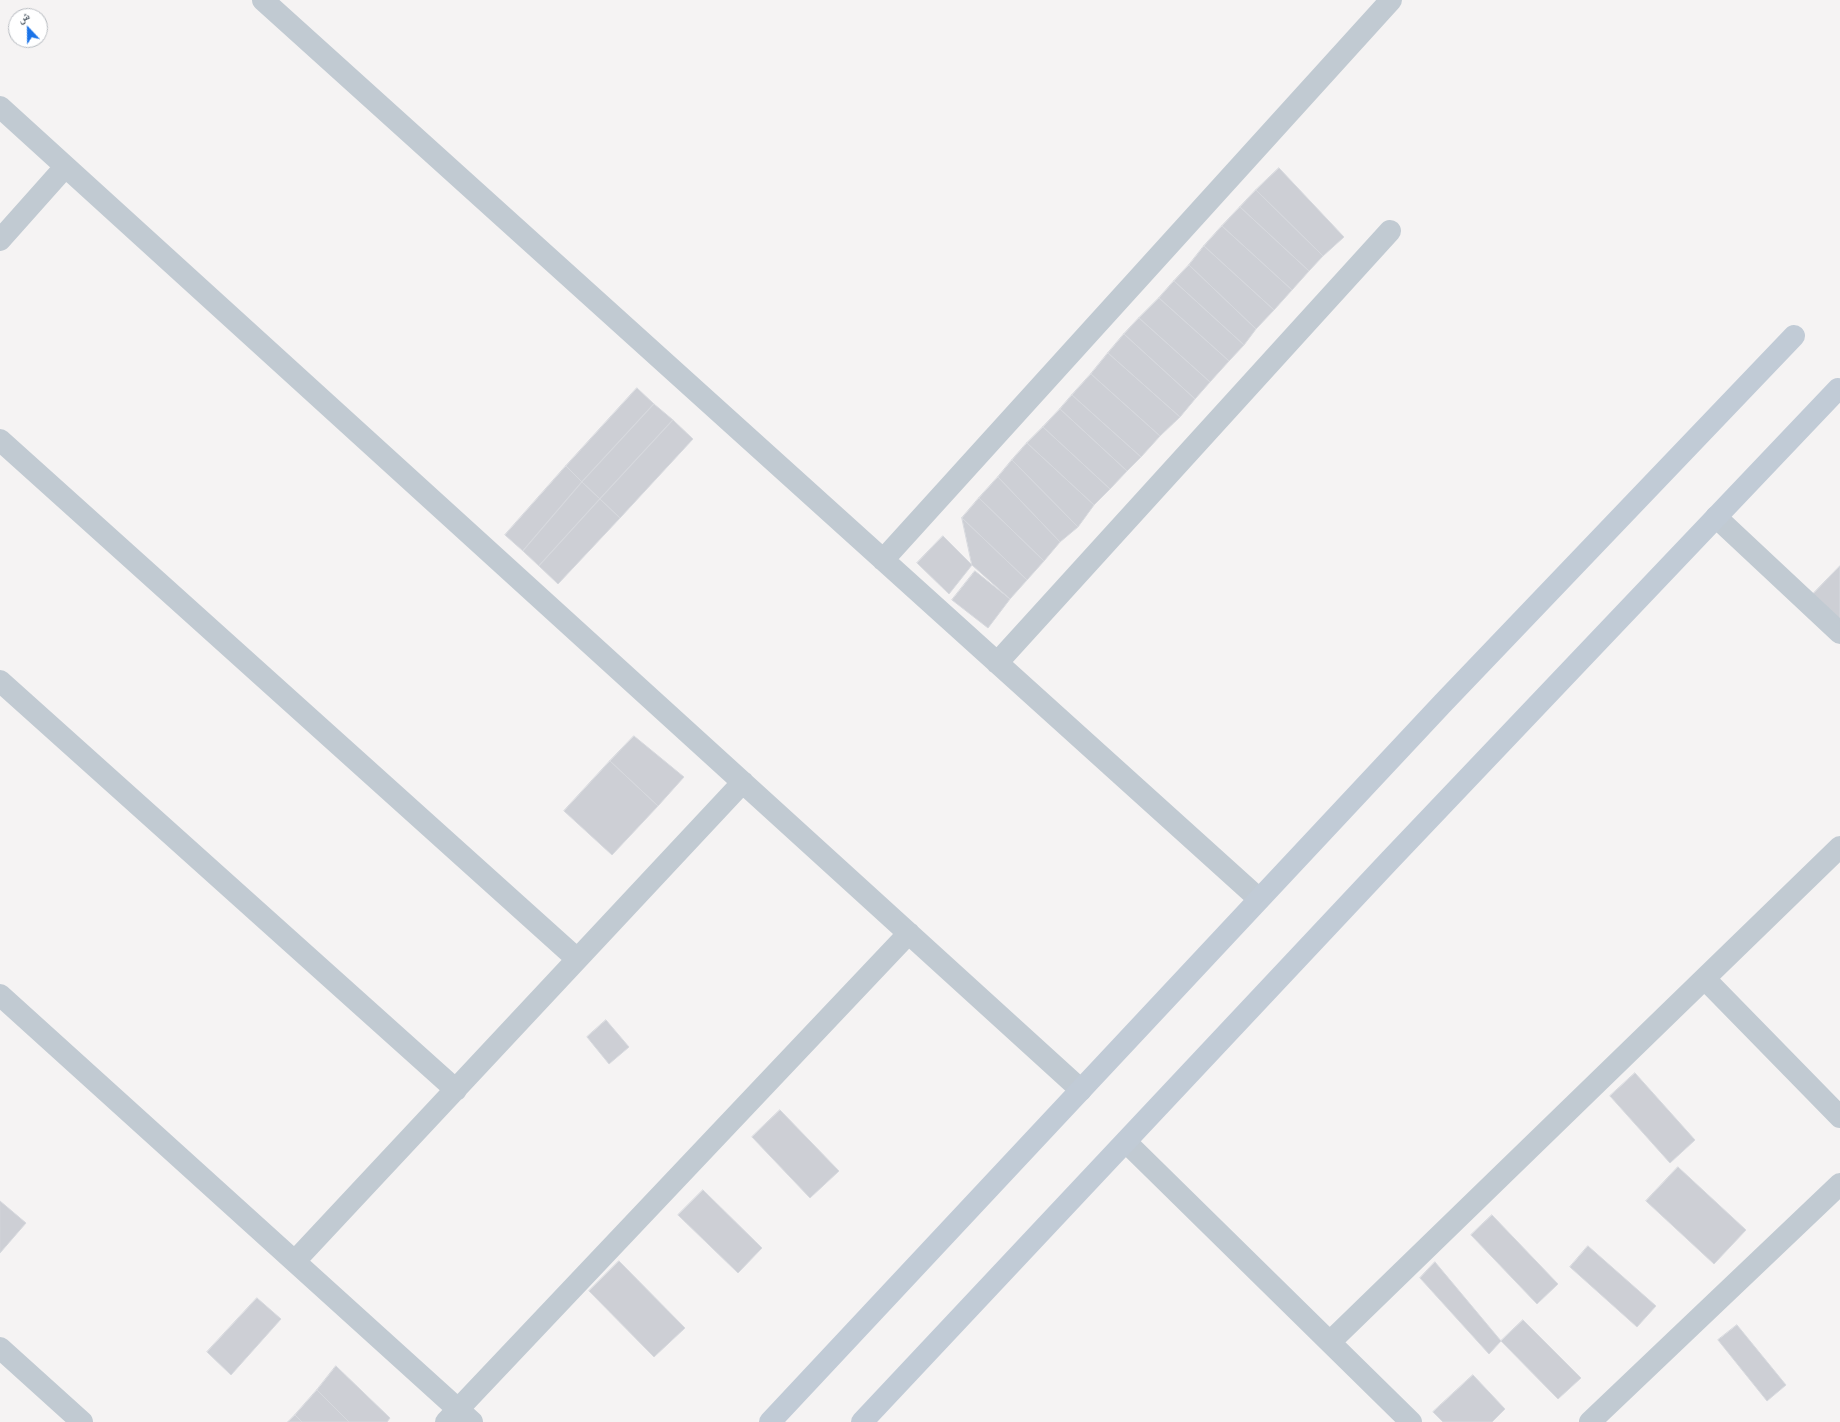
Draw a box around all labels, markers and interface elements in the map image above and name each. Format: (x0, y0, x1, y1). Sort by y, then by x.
north arrow (8, 8, 48, 48)
text: ش (16, 9, 32, 26)

